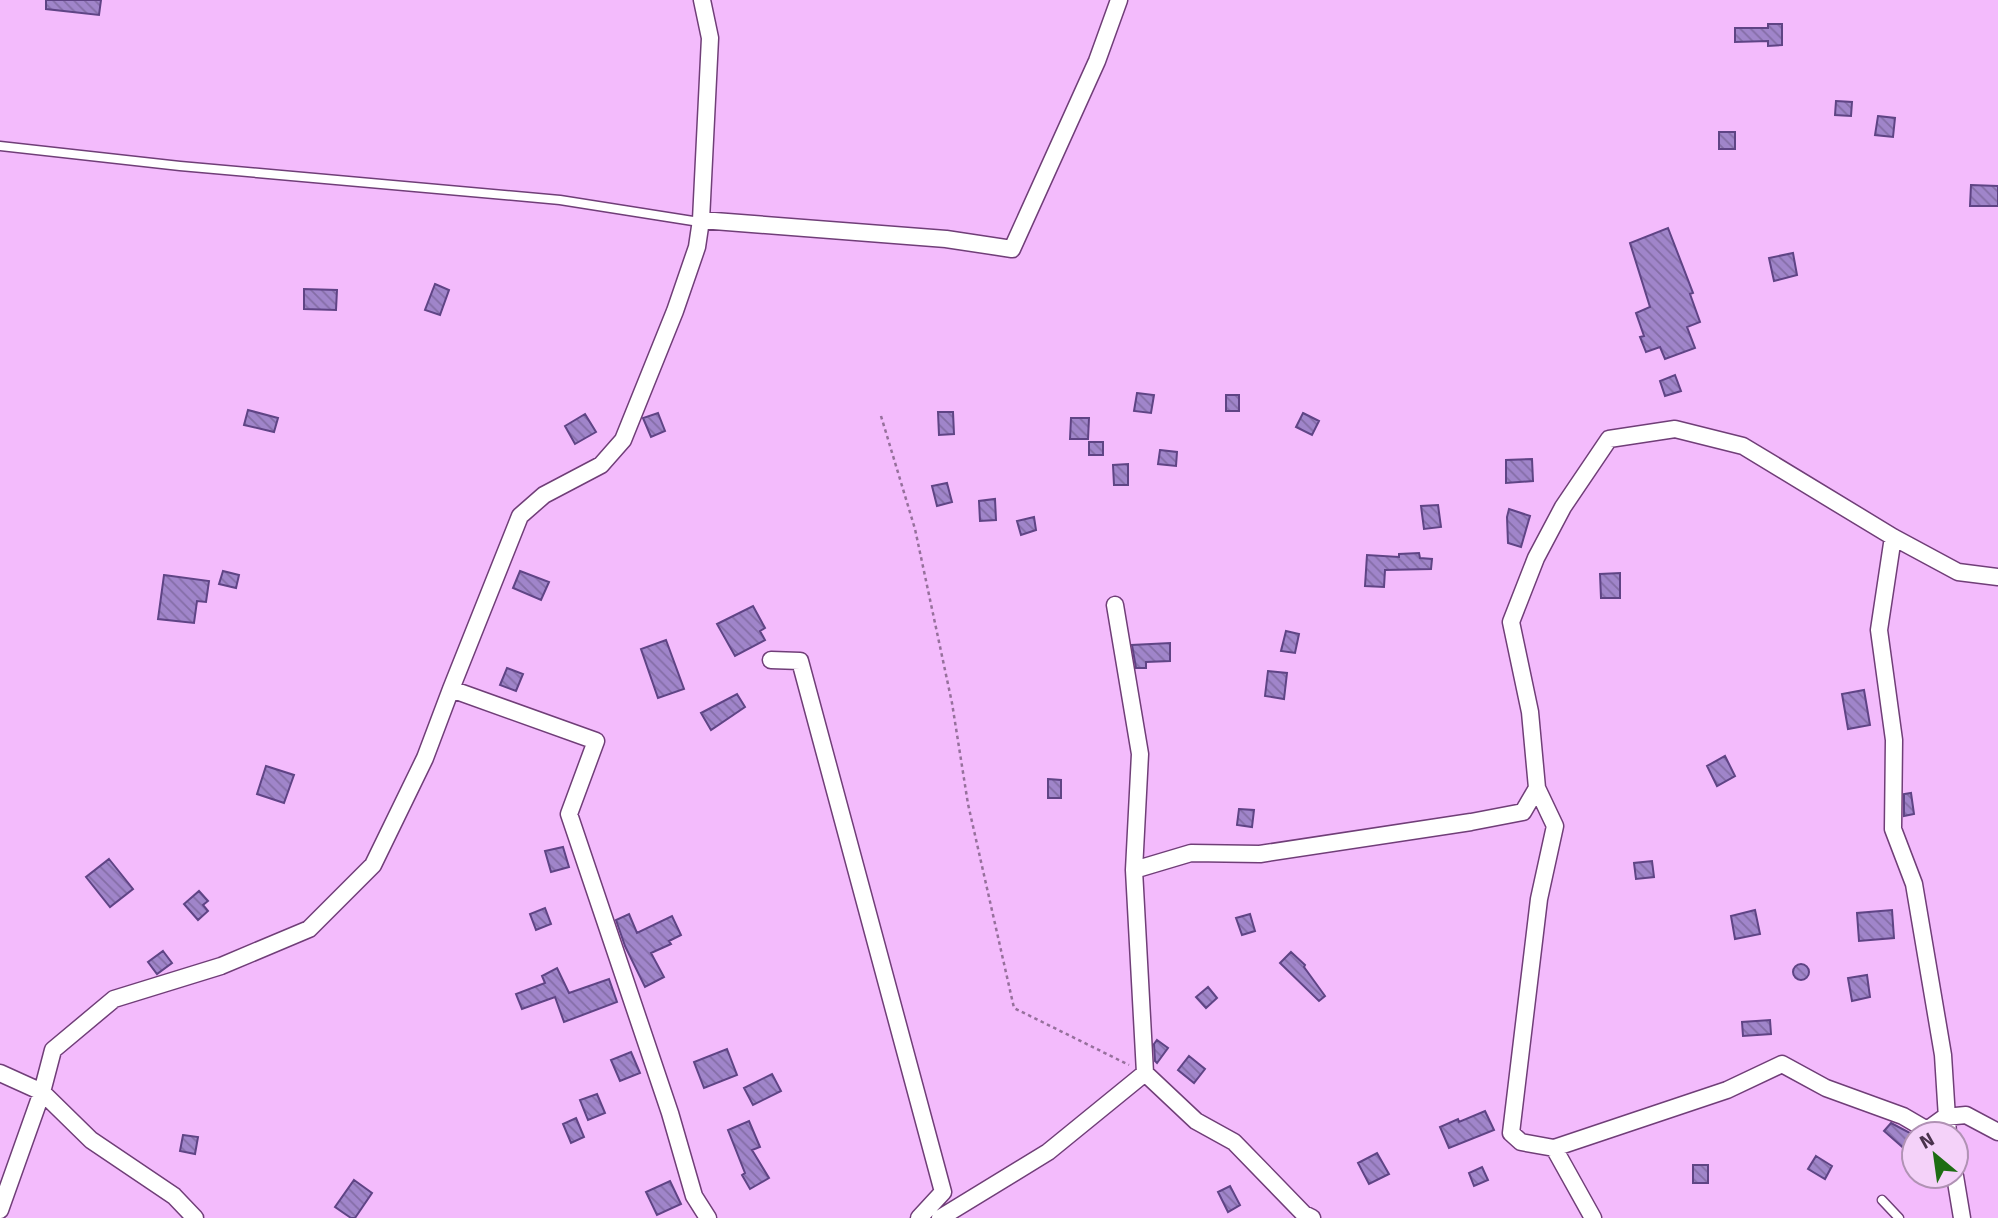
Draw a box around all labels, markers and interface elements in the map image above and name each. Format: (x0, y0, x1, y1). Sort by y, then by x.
north arrow (1900, 1120, 1970, 1190)
text: N (1916, 1127, 1939, 1155)

